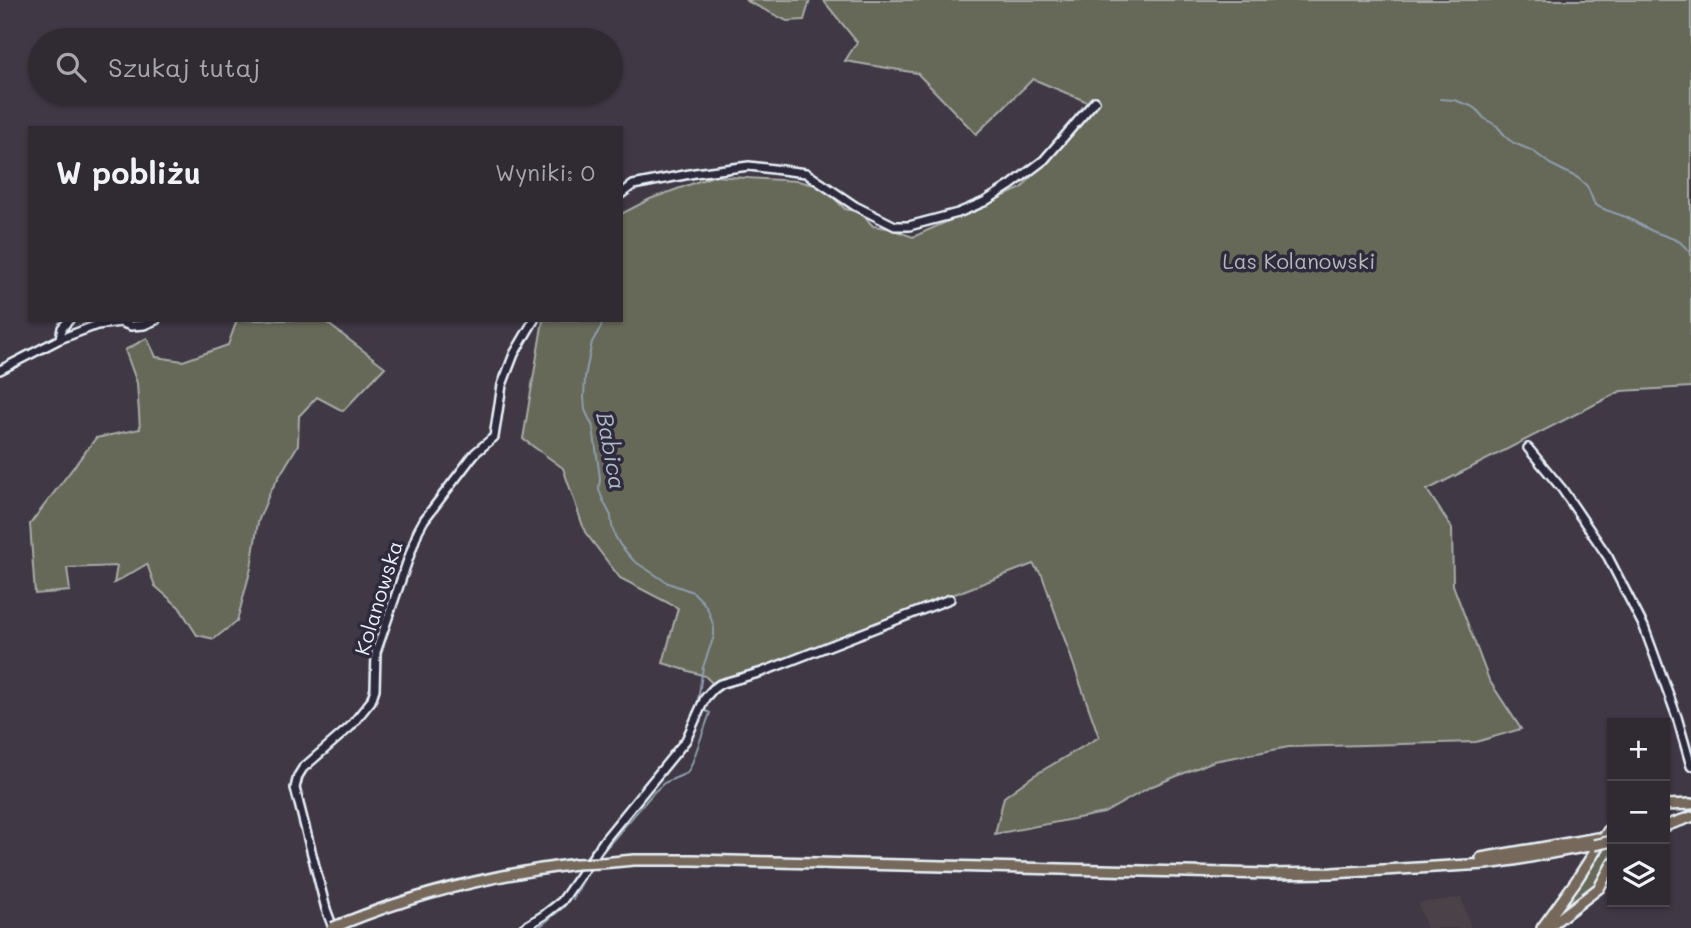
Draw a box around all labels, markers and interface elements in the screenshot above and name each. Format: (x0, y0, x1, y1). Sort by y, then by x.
search box (28, 28, 623, 105)
icon: search (52, 48, 90, 86)
text: Szukaj tutaj (108, 50, 260, 84)
text: W pobliżu (56, 152, 201, 192)
text: Wyniki: 0 (495, 157, 595, 187)
park label: Las Kolanowski (1223, 247, 1375, 274)
water label: Babica (590, 410, 634, 492)
street label: Kolanowska (347, 537, 408, 658)
map controls (1607, 718, 1670, 907)
button: + (1607, 718, 1670, 781)
button: − (1607, 781, 1670, 844)
button: layers (1607, 844, 1670, 907)

